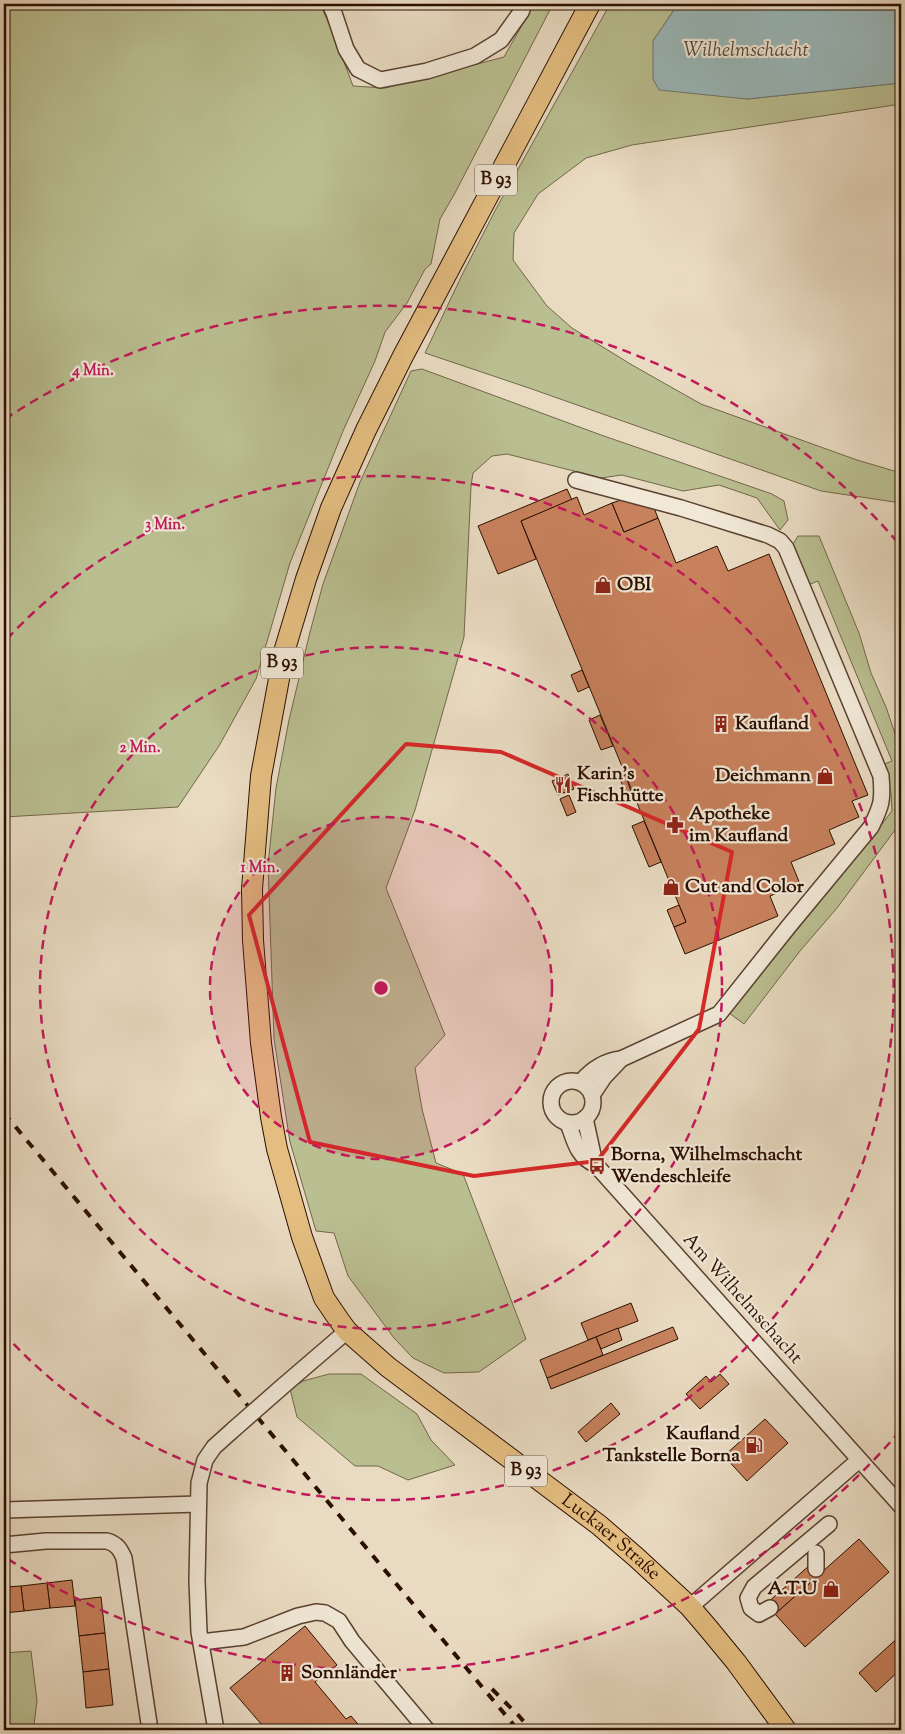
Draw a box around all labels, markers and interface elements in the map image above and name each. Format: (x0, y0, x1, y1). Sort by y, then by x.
water label: Wilhelmschacht (683, 37, 809, 66)
road number: B 93 (475, 164, 517, 196)
text: 4 Min. (71, 361, 114, 382)
text: 3 Min. (145, 515, 185, 536)
place label: OBI (617, 572, 652, 599)
shop icon: OBI (593, 575, 613, 595)
road number: B 93 (261, 648, 303, 678)
place label: Kaufland (735, 711, 809, 738)
building icon: Kaufland (711, 714, 731, 734)
text: 2 Min. (120, 738, 161, 759)
place label: Karin's Fischhütte (577, 761, 664, 810)
place label: Deichmann (715, 763, 812, 790)
shop icon: Deichmann (815, 766, 835, 786)
restaurant icon: Karin's Fischhütte (553, 775, 573, 795)
place label: Apotheke im Kaufland (689, 801, 788, 850)
pharmacy icon: Apotheke im Kaufland (665, 815, 685, 835)
text: 1 Min. (241, 858, 280, 879)
place label: Cut and Color (685, 874, 805, 901)
shop icon: Cut and Color (661, 877, 681, 897)
centre of rings (372, 979, 390, 997)
place label: Borna, Wilhelmschacht Wendeschleife (611, 1142, 803, 1191)
bus stop icon: Borna, Wilhelmschacht Wendeschleife (587, 1156, 607, 1176)
street label: Am Wilhelmschacht (676, 1227, 809, 1371)
place label: Kaufland Tankstelle Borna (602, 1421, 740, 1470)
fuel station icon: Kaufland Tankstelle Borna (744, 1435, 764, 1455)
road number: B 93 (505, 1455, 547, 1486)
street label: Luckaer Straße (555, 1488, 667, 1587)
place label: A.T.U (768, 1576, 818, 1603)
shop icon: A.T.U (821, 1579, 841, 1599)
place label: Sonnländer (301, 1660, 398, 1687)
building icon: Sonnländer (277, 1663, 297, 1683)

